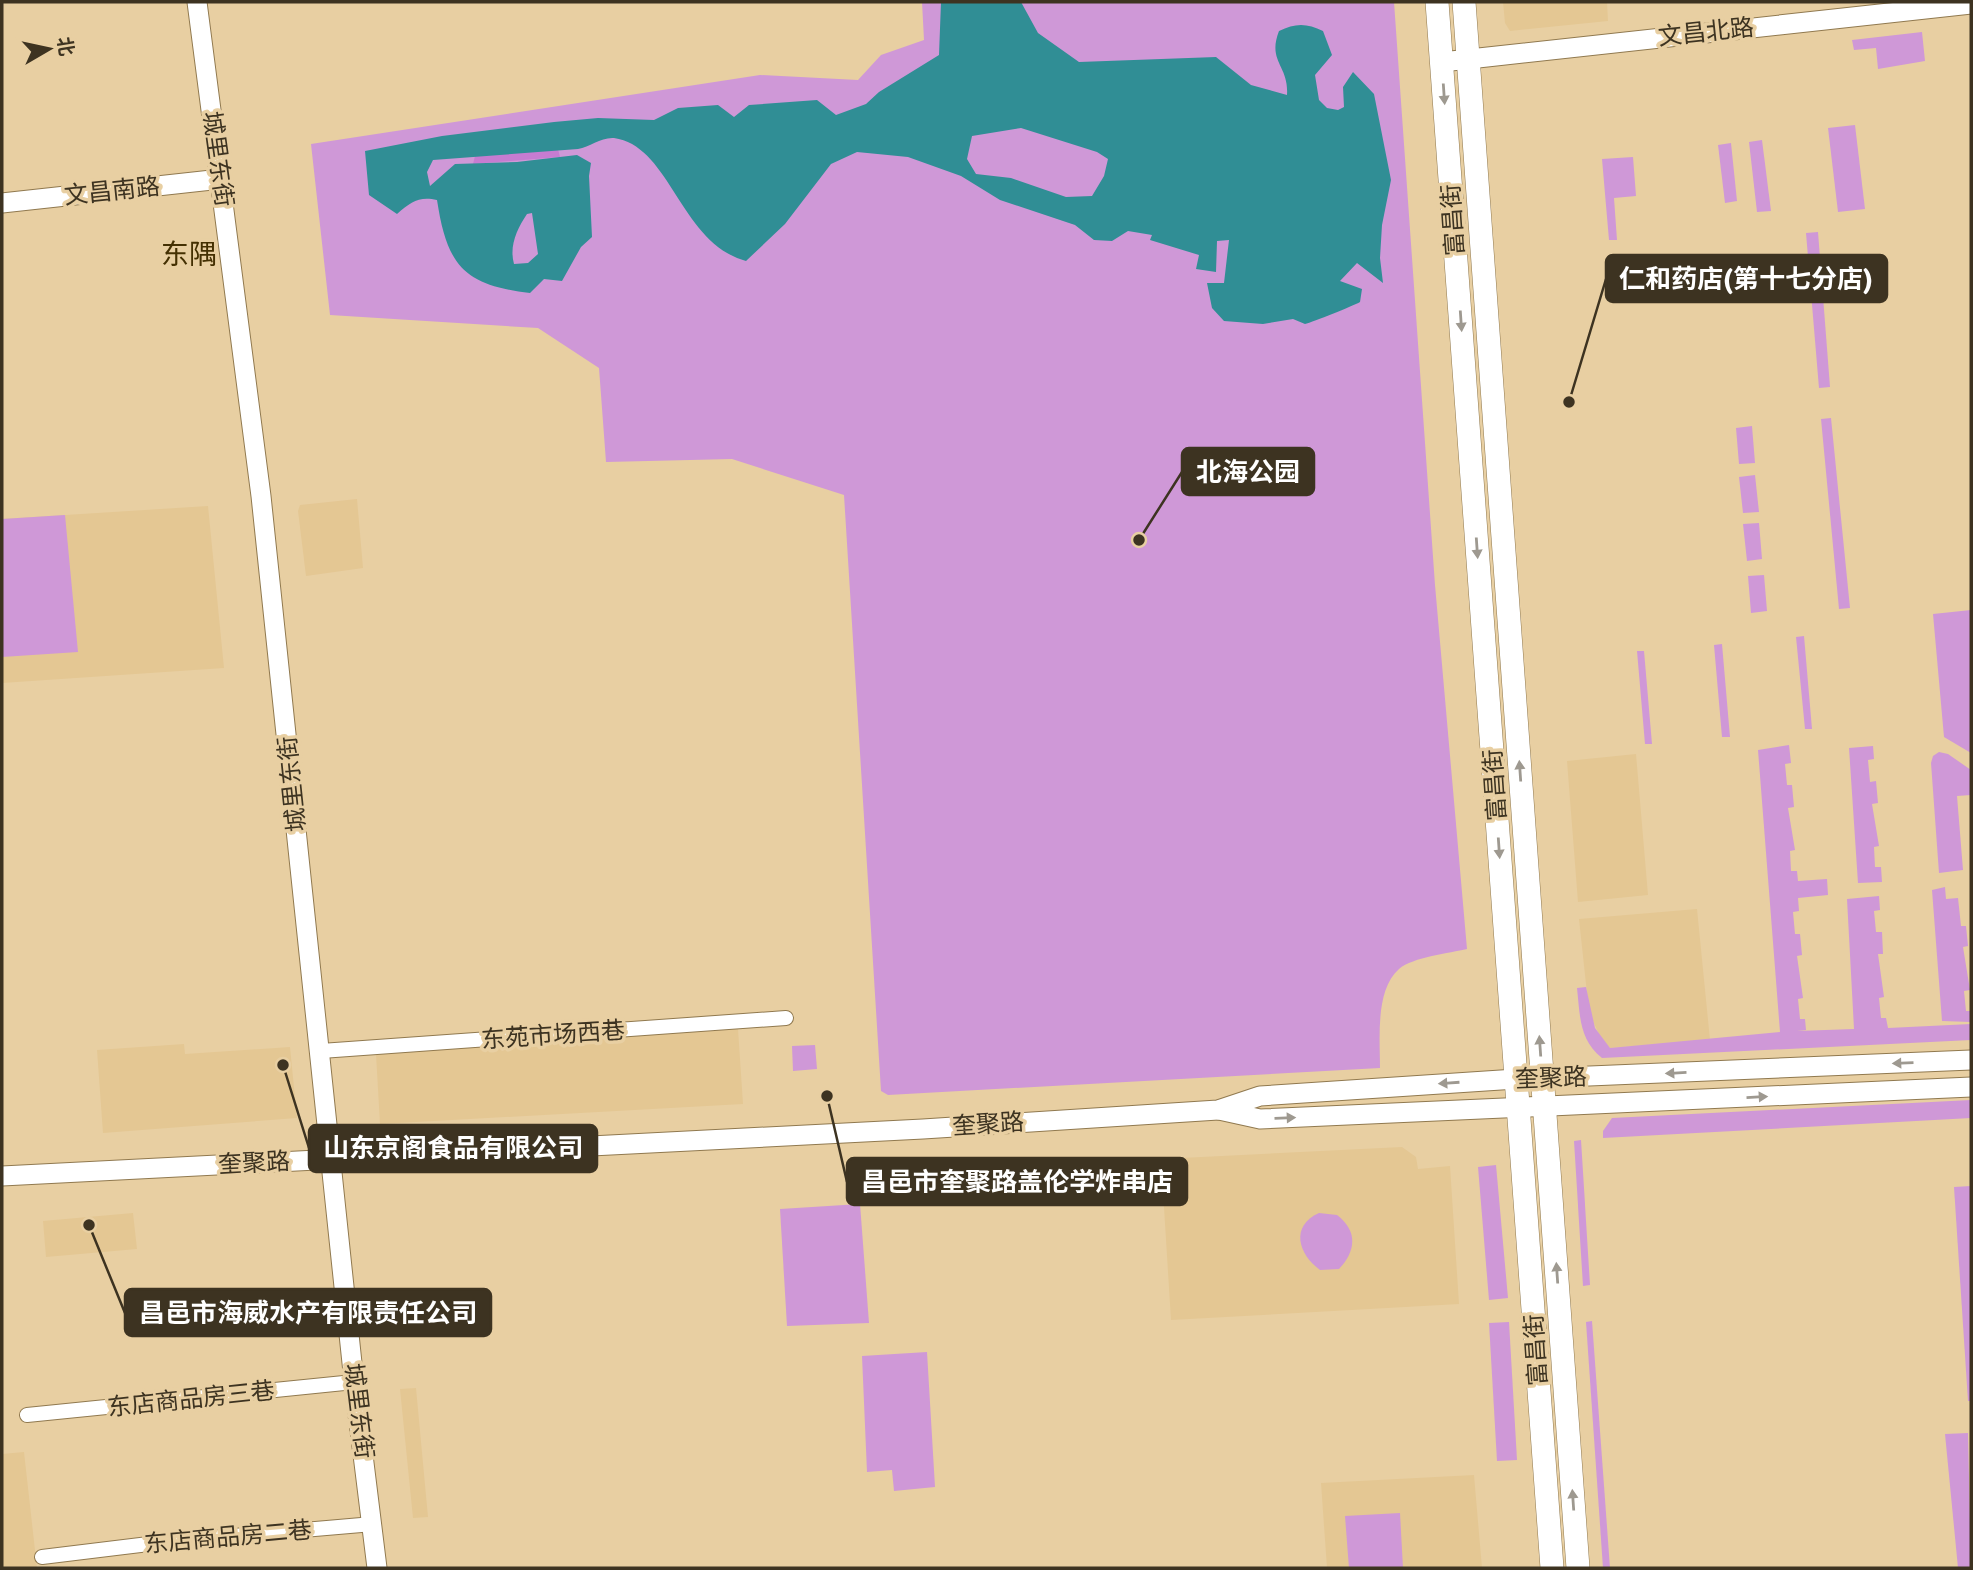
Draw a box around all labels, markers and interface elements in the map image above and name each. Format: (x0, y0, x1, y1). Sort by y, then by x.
street label: 文昌北路 (1657, 12, 1755, 52)
north arrow (14, 14, 84, 84)
text: 北 (51, 35, 78, 58)
one-way arrow (1439, 83, 1450, 105)
street label: 城里东街 (196, 109, 240, 209)
street label: 文昌南路 (63, 171, 161, 211)
street label: 富昌街 (1436, 183, 1470, 257)
district label: 东隅 (161, 238, 217, 272)
callout: 仁和药店(第十七分店) (1606, 255, 1887, 302)
text: 仁和药店(第十七分店) (1619, 264, 1873, 296)
one-way arrow (1455, 310, 1466, 332)
callout: 北海公园 (1182, 448, 1314, 495)
text: 北海公园 (1196, 457, 1300, 489)
one-way arrow (1472, 537, 1483, 559)
street label: 城里东街 (272, 735, 312, 833)
street label: 富昌街 (1478, 748, 1512, 822)
one-way arrow (1514, 759, 1525, 781)
one-way arrow (1494, 837, 1505, 859)
street label: 东苑市场西巷 (480, 1015, 626, 1055)
one-way arrow (1534, 1035, 1545, 1057)
one-way arrow (1892, 1057, 1914, 1068)
street label: 奎聚路 (1514, 1062, 1588, 1094)
one-way arrow (1665, 1067, 1687, 1078)
one-way arrow (1437, 1078, 1459, 1089)
one-way arrow (1746, 1092, 1768, 1103)
street label: 奎聚路 (951, 1107, 1025, 1141)
one-way arrow (1274, 1113, 1296, 1124)
callout: 山东京阁食品有限公司 (309, 1125, 597, 1172)
text: 山东京阁食品有限公司 (323, 1133, 583, 1165)
street label: 奎聚路 (217, 1146, 291, 1180)
callout: 昌邑市奎聚路盖伦学炸串店 (847, 1158, 1187, 1205)
text: 昌邑市奎聚路盖伦学炸串店 (861, 1167, 1173, 1199)
one-way arrow (1551, 1262, 1562, 1284)
callout: 昌邑市海威水产有限责任公司 (125, 1289, 491, 1336)
text: 昌邑市海威水产有限责任公司 (139, 1298, 477, 1330)
street label: 富昌街 (1519, 1313, 1553, 1387)
street label: 城里东街 (338, 1362, 380, 1460)
street label: 东店商品房三巷 (106, 1375, 276, 1423)
one-way arrow (1567, 1489, 1578, 1511)
street label: 东店商品房二巷 (143, 1515, 313, 1559)

